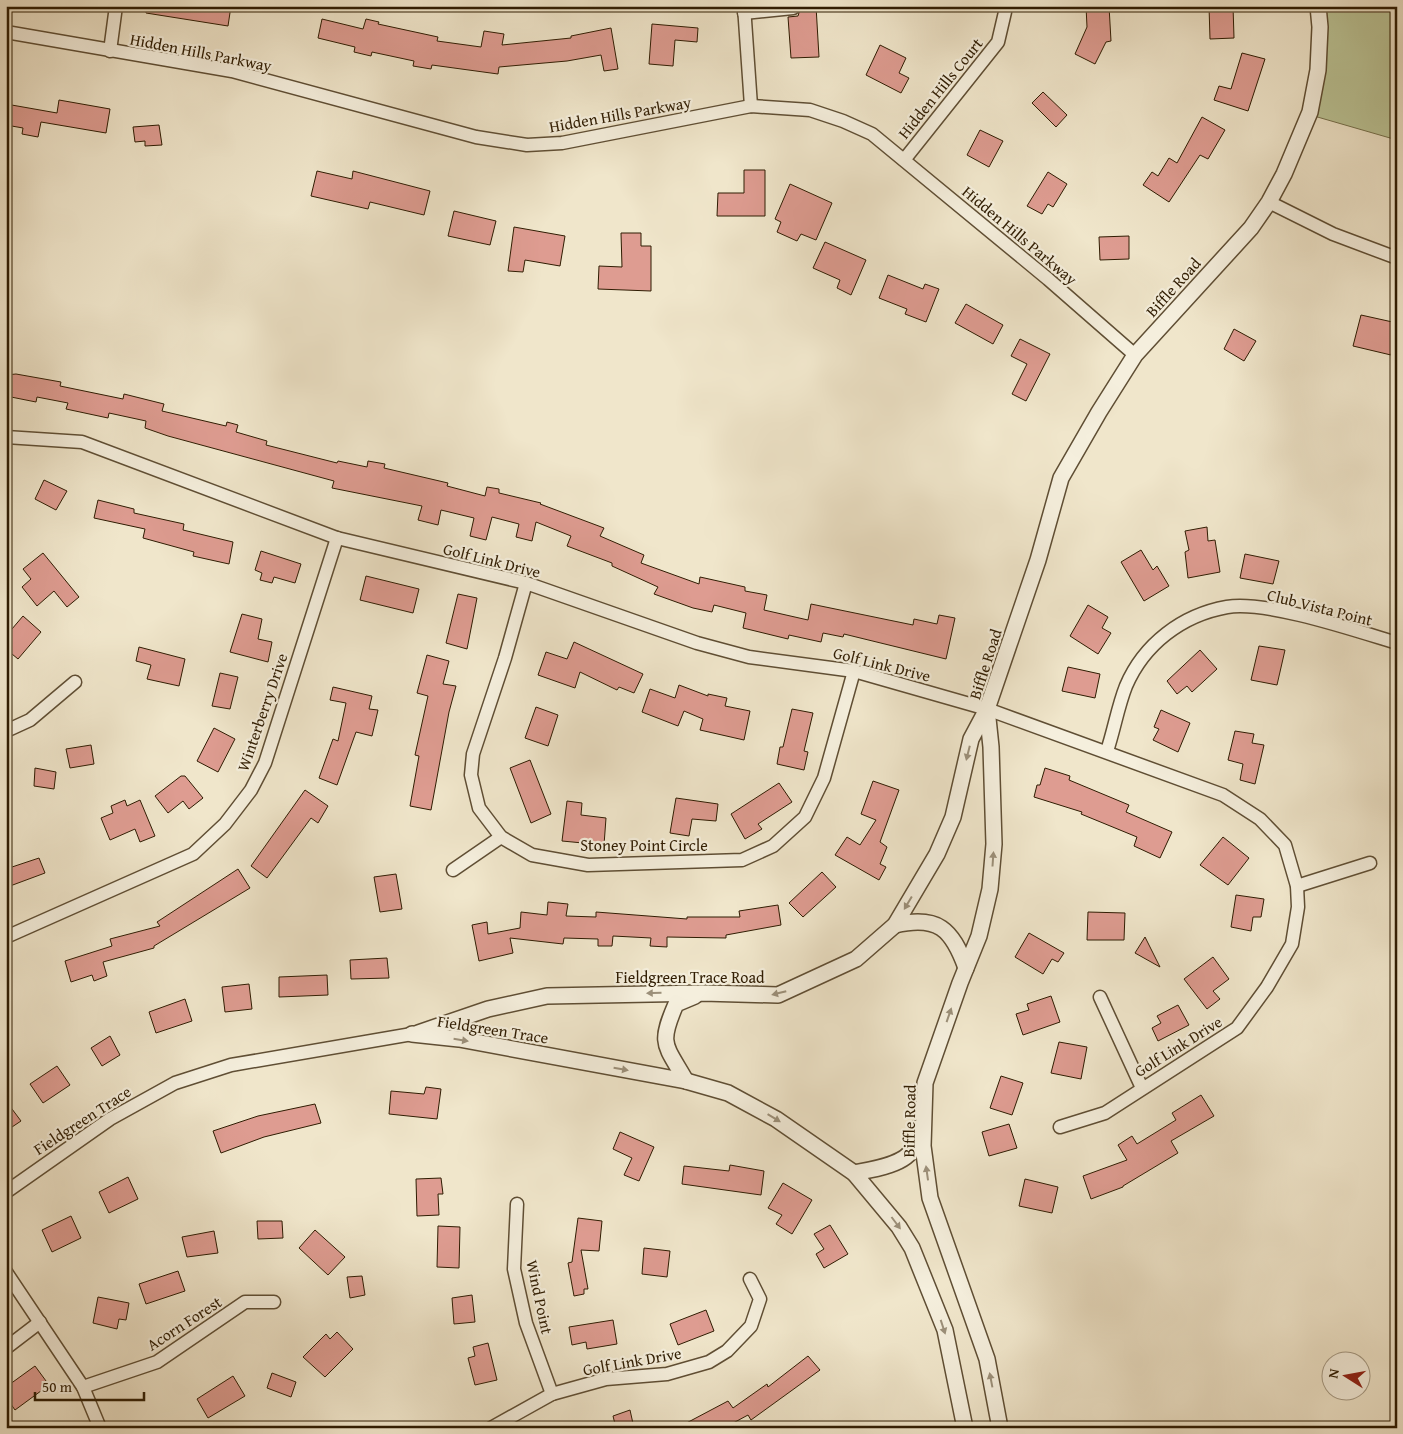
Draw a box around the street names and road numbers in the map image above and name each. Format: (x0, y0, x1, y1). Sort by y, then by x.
street label: Hidden Hills Parkway (128, 27, 274, 77)
street label: Hidden Hills Court (892, 32, 989, 144)
street label: Hidden Hills Parkway (547, 90, 693, 138)
street label: Hidden Hills Parkway (957, 180, 1083, 290)
street label: Biffle Road (1140, 252, 1207, 322)
street label: Golf Link Drive (441, 536, 543, 584)
street label: Club Vista Point (1265, 582, 1375, 632)
street label: Biffle Road (962, 625, 1008, 702)
street label: Golf Link Drive (831, 640, 933, 688)
street label: Winterberry Drive (231, 650, 293, 774)
street label: Stoney Point Circle (580, 833, 708, 857)
street label: Fieldgreen Trace Road (615, 965, 765, 989)
street label: Fieldgreen Trace (436, 1008, 550, 1050)
street label: Golf Link Drive (1129, 1009, 1227, 1083)
street label: Fieldgreen Trace (28, 1079, 136, 1161)
street label: Biffle Road (896, 1084, 922, 1158)
street label: Wind Point (520, 1258, 560, 1337)
street label: Acorn Forest (142, 1290, 227, 1356)
street label: Golf Link Drive (581, 1341, 683, 1381)

